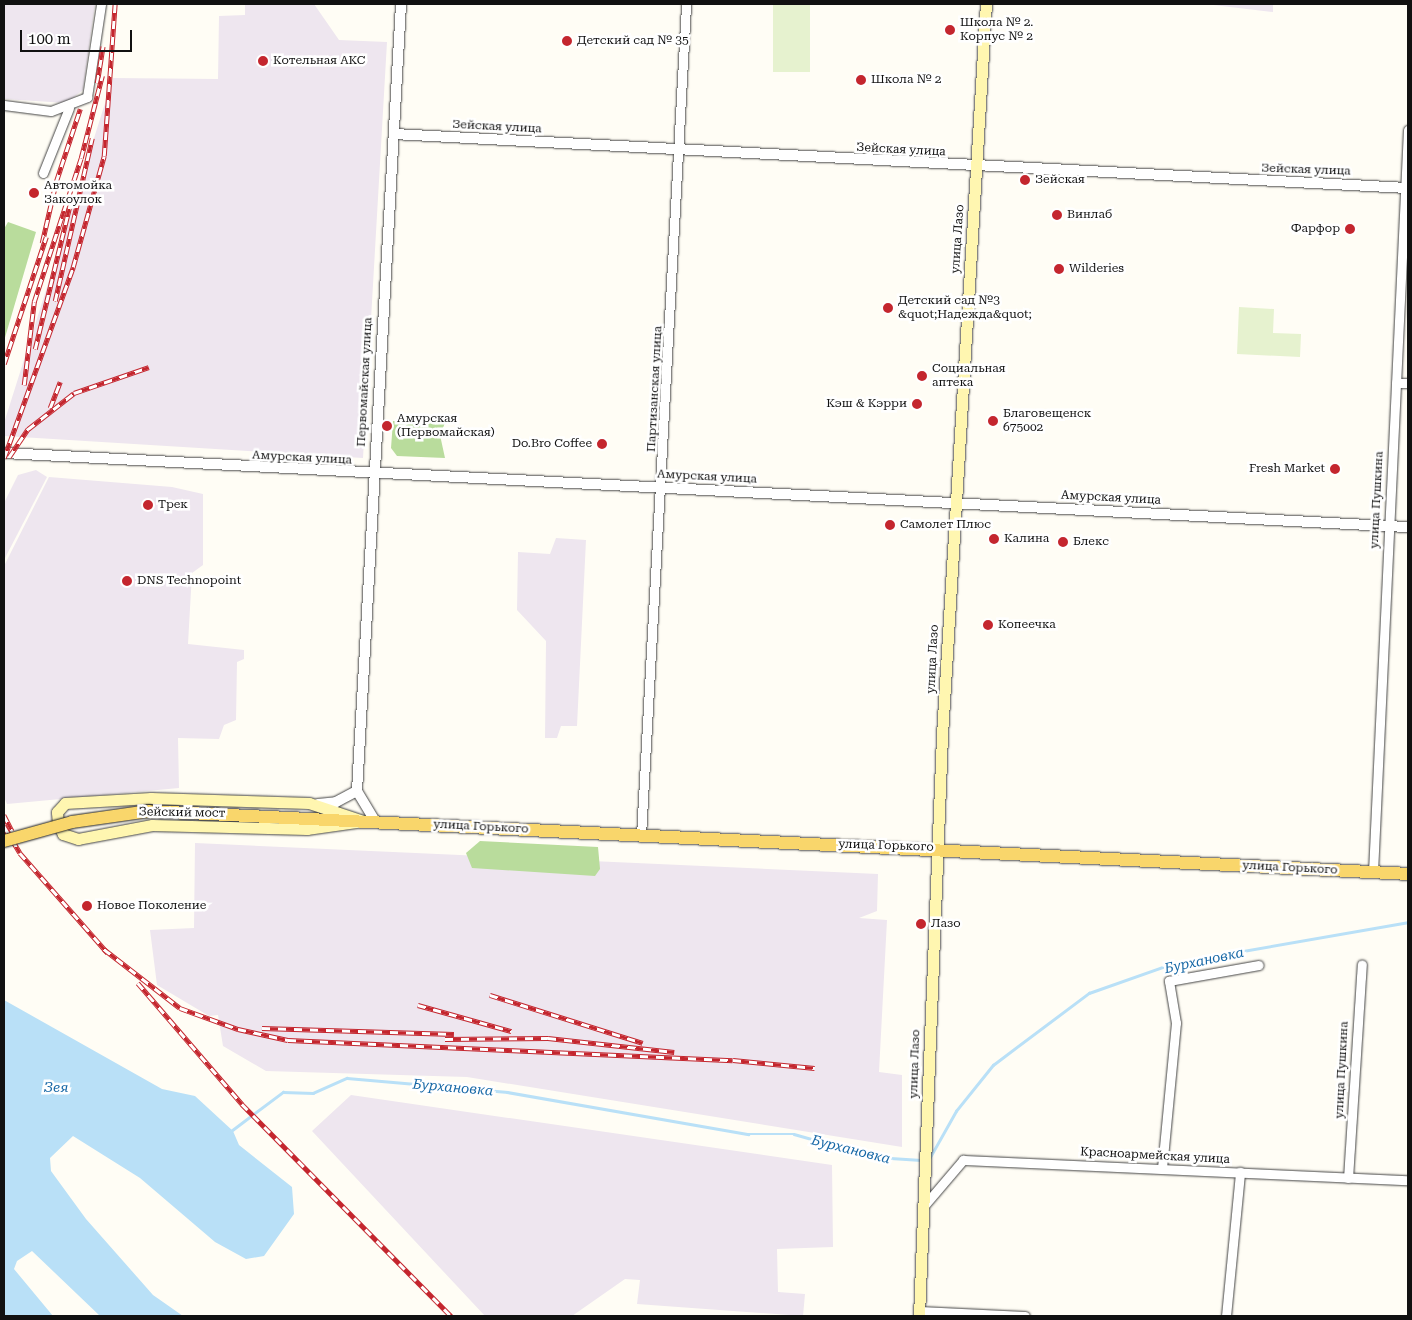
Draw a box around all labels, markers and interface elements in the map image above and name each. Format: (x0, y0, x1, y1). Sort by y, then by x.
place label: Школа № 2. Корпус № 2 (960, 16, 1033, 44)
scale bar (22, 20, 135, 52)
marker: Школа № 2. Корпус № 2 (944, 24, 956, 36)
text: 100 m (28, 30, 71, 48)
place label: Детский сад № 35 (577, 34, 689, 48)
marker: Детский сад № 35 (561, 35, 573, 47)
place label: Котельная АКС (273, 54, 365, 68)
marker: Котельная АКС (257, 55, 269, 67)
place label: Школа № 2 (871, 73, 941, 87)
marker: Школа № 2 (855, 74, 867, 86)
street label: Зейская улица (452, 117, 542, 137)
street label: Зейская улица (856, 140, 946, 160)
street label: Зейская улица (1261, 161, 1351, 179)
place label: Зейская (1035, 173, 1085, 187)
marker: Зейская (1019, 174, 1031, 186)
place label: Автомойка Закоулок (44, 179, 112, 207)
marker: Автомойка Закоулок (28, 187, 40, 199)
street label: улица Лазо (948, 204, 968, 274)
place label: Винлаб (1067, 208, 1112, 222)
marker: Винлаб (1051, 209, 1063, 221)
place label: Фарфор (1291, 222, 1340, 236)
marker: Фарфор (1344, 223, 1356, 235)
place label: Wilderies (1069, 262, 1124, 276)
marker: Wilderies (1053, 263, 1065, 275)
place label: Детский сад №3 &quot;Надежда&quot; (898, 294, 1032, 322)
marker: Детский сад №3 &quot;Надежда&quot; (882, 302, 894, 314)
street label: Первомайская улица (354, 317, 376, 447)
street label: Партизанская улица (645, 326, 665, 452)
place label: Социальная аптека (932, 362, 1006, 390)
marker: Социальная аптека (916, 370, 928, 382)
place label: Кэш & Кэрри (826, 397, 907, 411)
marker: Кэш & Кэрри (911, 398, 923, 410)
place label: Благовещенск 675002 (1003, 407, 1091, 435)
place label: Амурская (Первомайская) (397, 412, 495, 440)
marker: Благовещенск 675002 (987, 415, 999, 427)
marker: Амурская (Первомайская) (381, 420, 393, 432)
place label: Do.Bro Coffee (512, 437, 592, 451)
marker: Do.Bro Coffee (596, 438, 608, 450)
street label: Амурская улица (252, 448, 352, 468)
street label: улица Пушкина (1367, 451, 1387, 549)
place label: Fresh Market (1249, 462, 1325, 476)
marker: Fresh Market (1329, 463, 1341, 475)
street label: Амурская улица (657, 467, 757, 487)
street label: Амурская улица (1061, 488, 1161, 508)
place label: Трек (158, 498, 188, 512)
marker: Трек (142, 499, 154, 511)
place label: Самолет Плюс (900, 518, 991, 532)
marker: Самолет Плюс (884, 519, 896, 531)
place label: Калина (1004, 532, 1049, 546)
marker: Калина (988, 533, 1000, 545)
place label: Блекс (1073, 535, 1109, 549)
marker: Блекс (1057, 536, 1069, 548)
place label: DNS Technopoint (137, 574, 241, 588)
marker: DNS Technopoint (121, 575, 133, 587)
place label: Копеечка (998, 618, 1056, 632)
marker: Копеечка (982, 619, 994, 631)
street label: улица Лазо (924, 624, 942, 694)
street label: Зейский мост (138, 805, 226, 821)
street label: улица Горького (433, 817, 529, 837)
street label: улица Горького (838, 837, 934, 855)
street label: улица Горького (1242, 858, 1338, 878)
place label: Новое Поколение (97, 899, 206, 913)
marker: Новое Поколение (81, 900, 93, 912)
place label: Лазо (931, 917, 961, 931)
marker: Лазо (915, 918, 927, 930)
water label: Бурхановка (1163, 943, 1245, 977)
street label: улица Пушкина (1332, 1021, 1352, 1119)
street label: улица Лазо (907, 1029, 923, 1099)
water label: Бурхановка (412, 1075, 494, 1099)
water label: Зея (44, 1079, 68, 1095)
water label: Бурхановка (810, 1131, 892, 1167)
street label: Красноармейская улица (1080, 1145, 1230, 1167)

